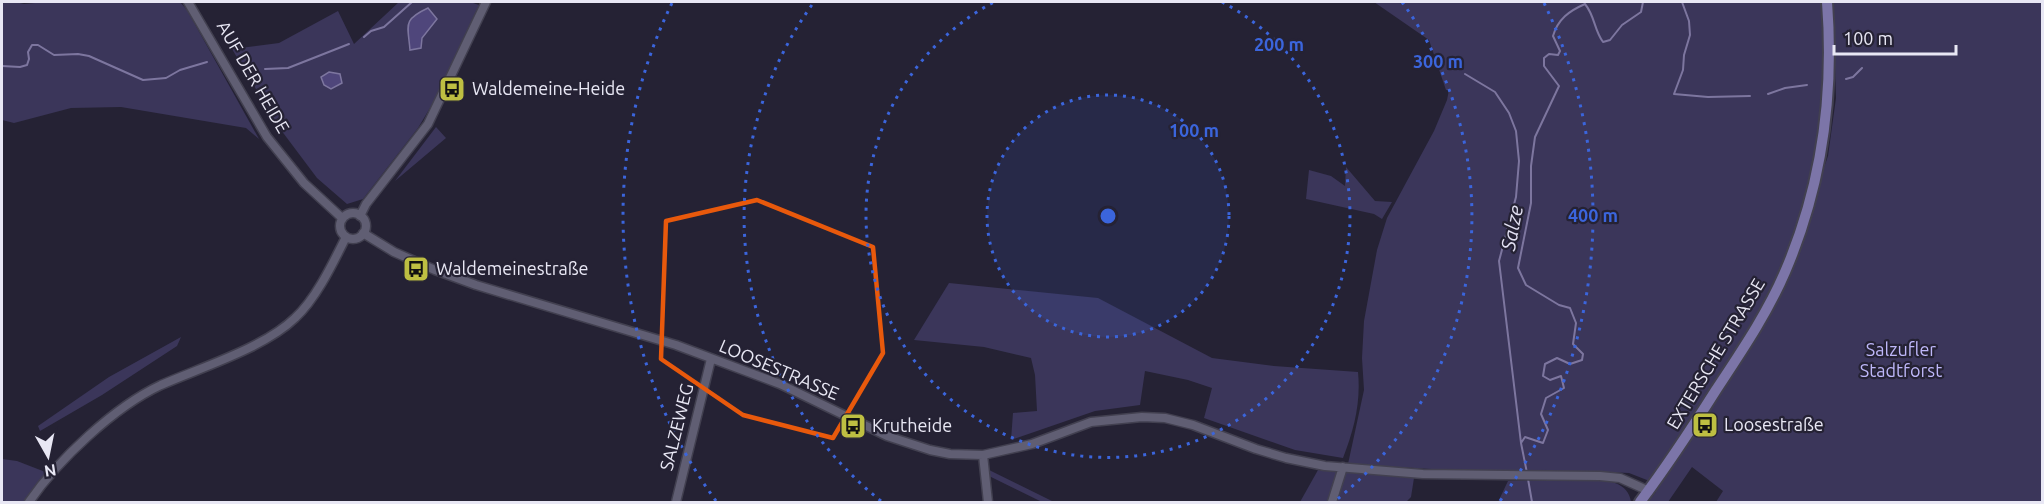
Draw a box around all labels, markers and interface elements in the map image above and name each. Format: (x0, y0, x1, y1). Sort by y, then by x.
street label: AUF DER HEIDE (214, 17, 294, 136)
scale bar (1834, 18, 1956, 56)
text: 100 m (1843, 28, 1893, 48)
text: 200 m (1254, 34, 1304, 54)
text: 300 m (1413, 51, 1463, 71)
bus stop icon: Waldemeine-Heide (437, 74, 467, 104)
place label: Waldemeine-Heide (472, 78, 625, 98)
text: 100 m (1169, 120, 1219, 140)
water label: Salze (1496, 203, 1527, 254)
text: 400 m (1568, 205, 1618, 225)
centre of rings (1098, 206, 1118, 226)
bus stop icon: Waldemeinestraße (401, 254, 431, 284)
place label: Waldemeinestraße (436, 258, 589, 278)
street label: EXTERSCHE STRASSE (1662, 275, 1768, 432)
street label: LOOSESTRASSE (716, 335, 842, 403)
park label: Salzufler Stadtforst (1860, 339, 1942, 380)
street label: SALZEWEG (656, 381, 697, 472)
bus stop icon: Loosestraße (1690, 410, 1720, 440)
bus stop icon: Krutheide (838, 411, 868, 441)
place label: Loosestraße (1724, 414, 1824, 434)
place label: Krutheide (872, 415, 952, 435)
north arrow (18, 426, 78, 486)
text: N (43, 461, 58, 481)

